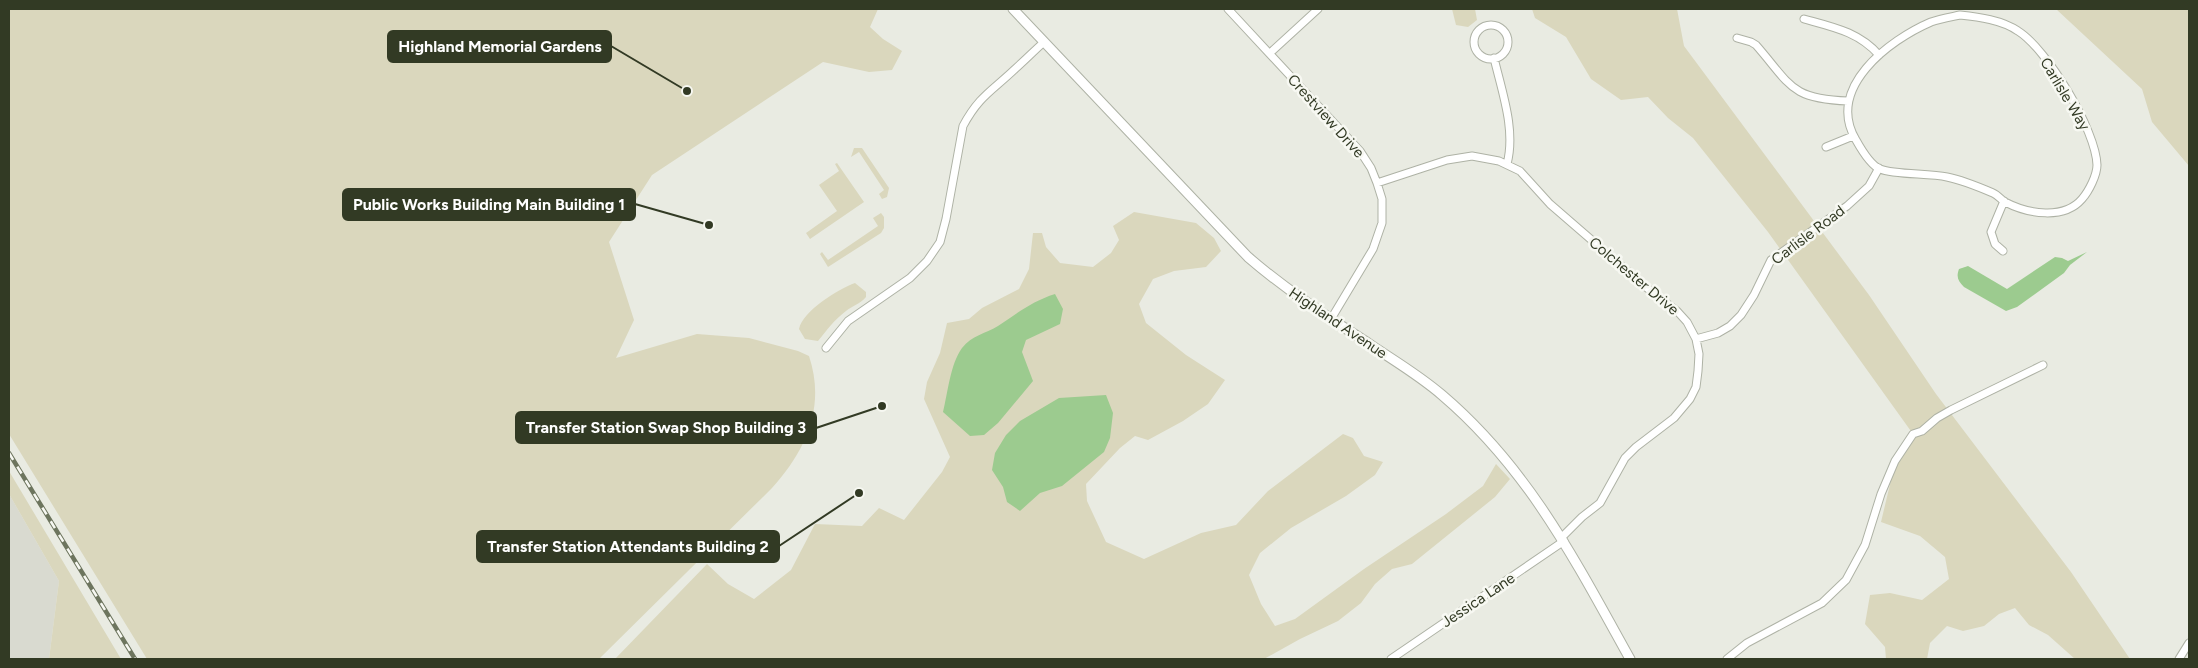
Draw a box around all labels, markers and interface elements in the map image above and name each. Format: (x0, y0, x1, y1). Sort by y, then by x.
callout: Highland Memorial Gardens (388, 31, 611, 62)
text: Highland Memorial Gardens (398, 37, 602, 56)
street label: Carlisle Way (2036, 54, 2094, 134)
street label: Crestview Drive (1284, 71, 1368, 161)
callout: Public Works Building Main Building 1 (343, 189, 635, 220)
text: Public Works Building Main Building 1 (353, 195, 625, 214)
street label: Carlisle Road (1768, 202, 1848, 268)
street label: Colchester Drive (1585, 233, 1683, 319)
street label: Highland Avenue (1286, 284, 1390, 362)
callout: Transfer Station Swap Shop Building 3 (516, 412, 816, 443)
text: Transfer Station Swap Shop Building 3 (526, 418, 806, 437)
callout: Transfer Station Attendants Building 2 (477, 531, 779, 562)
text: Transfer Station Attendants Building 2 (487, 537, 769, 556)
street label: Jessica Lane (1438, 569, 1518, 631)

